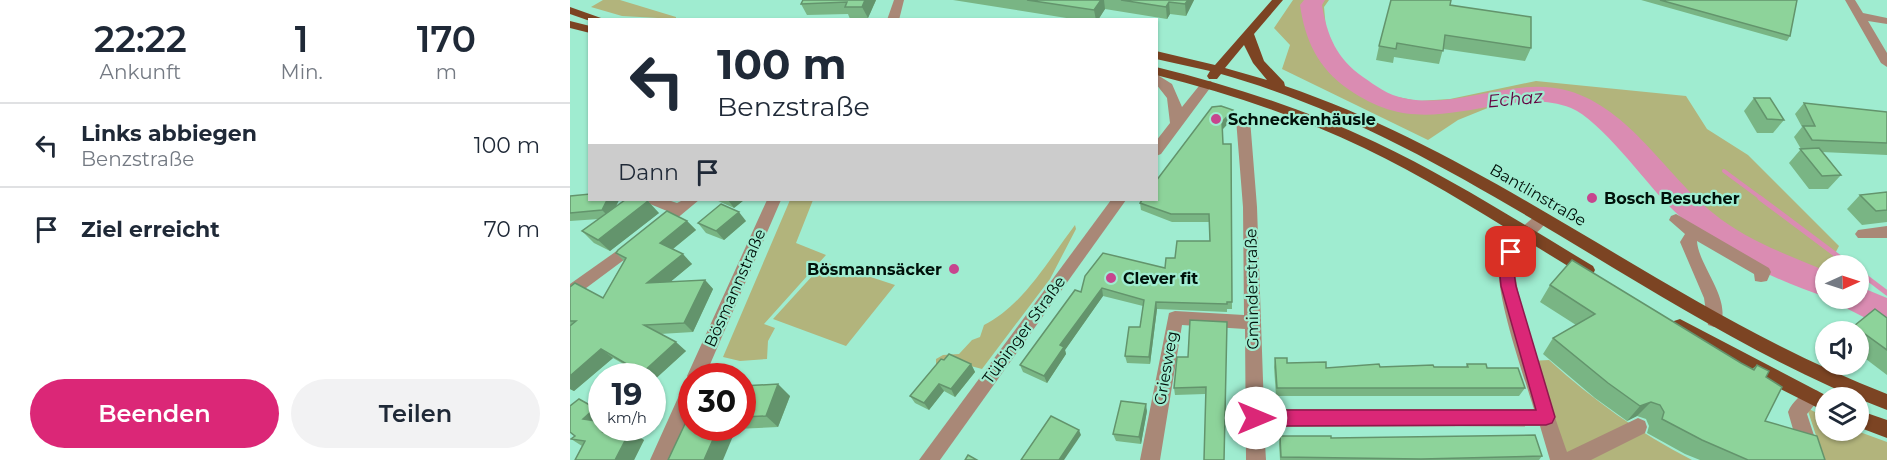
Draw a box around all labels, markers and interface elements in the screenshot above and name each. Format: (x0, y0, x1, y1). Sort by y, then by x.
text: 22:22 (94, 17, 187, 61)
text: 1 (295, 17, 309, 61)
text: 170 (417, 17, 476, 61)
text: 100 m (717, 38, 846, 90)
icon: left (618, 42, 696, 120)
text: Ankunft (100, 60, 181, 84)
text: Min. (281, 60, 323, 84)
text: m (436, 60, 457, 84)
water label: Echaz (1486, 86, 1544, 112)
text: Benzstraße (717, 90, 870, 123)
place label: Schneckenhäusle (1228, 110, 1376, 129)
marker: Schneckenhäusle (1209, 112, 1223, 126)
text: Links abbiegen (81, 120, 257, 147)
icon: left (30, 129, 63, 162)
text: 100 m (474, 132, 540, 159)
text: Benzstraße (81, 147, 194, 171)
icon: arrive (691, 156, 724, 189)
text: Dann (618, 159, 679, 186)
street label: Bantlinstraße (1486, 160, 1590, 230)
place label: Bosch Besucher (1604, 189, 1740, 208)
marker: Bosch Besucher (1585, 191, 1599, 205)
icon: arrive (30, 213, 63, 246)
text: Ziel erreicht (81, 216, 220, 243)
text: 70 m (484, 216, 540, 243)
street label: Bösmannstraße (700, 226, 770, 350)
pin (1485, 226, 1536, 277)
street label: Gminderstraße (1241, 228, 1263, 350)
icon: arrive (1494, 235, 1527, 268)
north arrow (1815, 255, 1869, 309)
map controls (1815, 255, 1869, 441)
place label: Bösmannsäcker (807, 260, 942, 279)
marker: Bösmannsäcker (947, 262, 961, 276)
place label: Clever fit (1123, 269, 1198, 288)
marker: Clever fit (1104, 271, 1118, 285)
street label: Tübinger Straße (978, 272, 1070, 388)
button: sound (1815, 321, 1869, 375)
street label: Griesweg (1150, 330, 1182, 406)
speed limit sign: 30 (678, 363, 756, 441)
text: 19 (612, 376, 642, 413)
button: Beenden (30, 379, 279, 448)
button: Teilen (291, 379, 540, 448)
position arrow (1224, 386, 1288, 450)
button: layers (1815, 387, 1869, 441)
text: km/h (607, 408, 647, 427)

